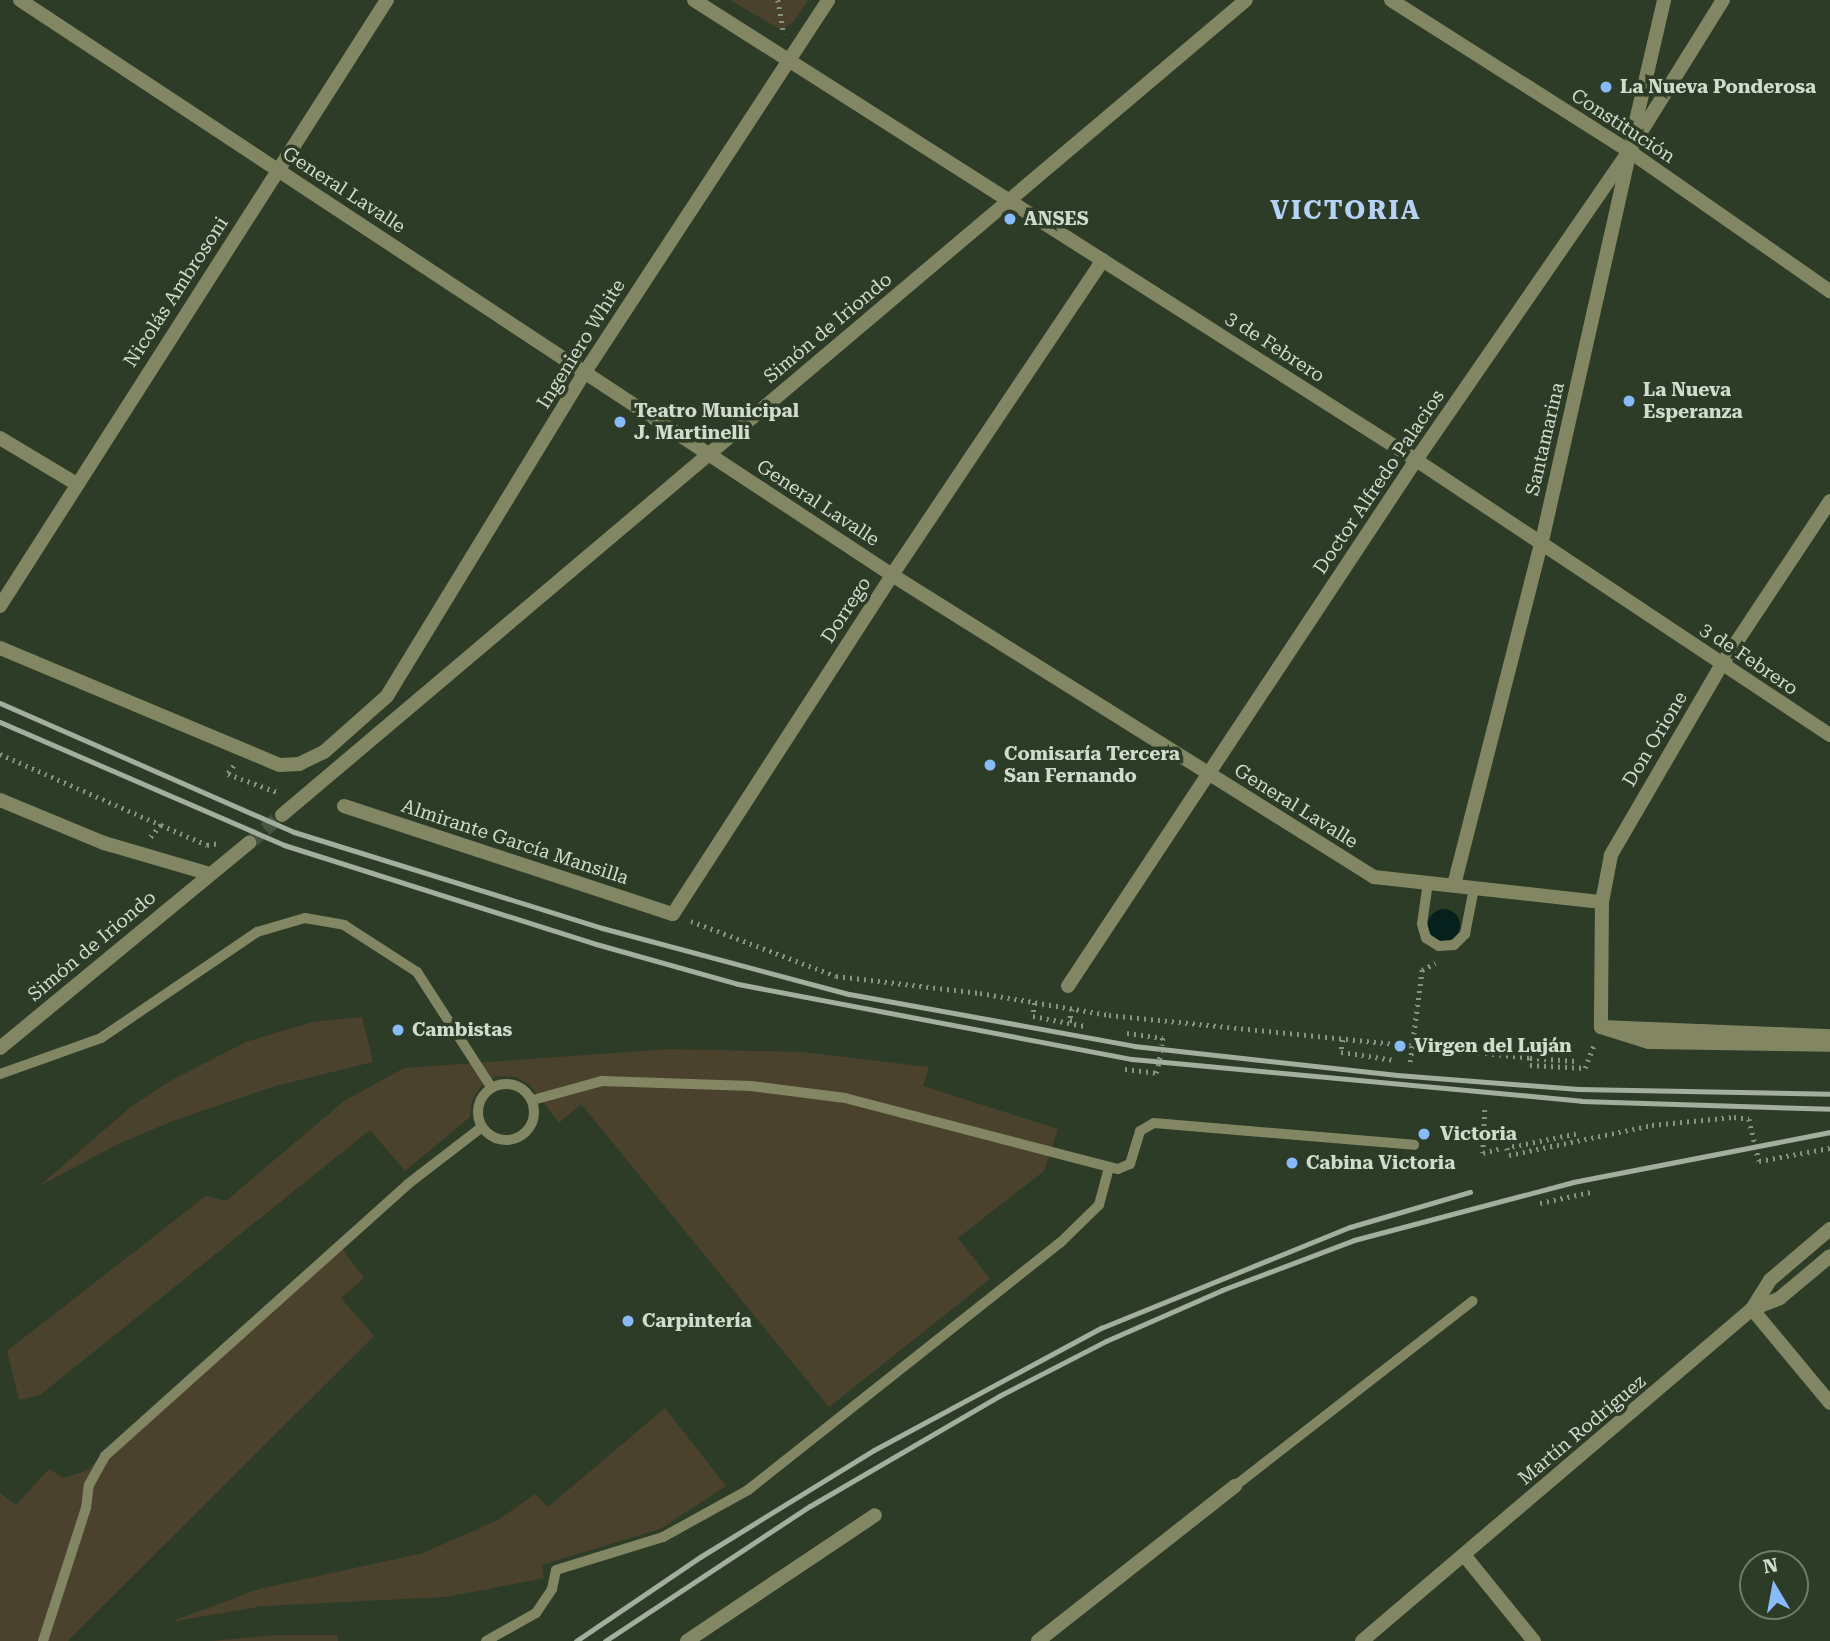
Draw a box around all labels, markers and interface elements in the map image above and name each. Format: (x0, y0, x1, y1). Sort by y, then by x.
place label: La Nueva Ponderosa (1620, 76, 1816, 98)
marker: La Nueva Ponderosa (1598, 79, 1614, 95)
street label: Constitución (1567, 84, 1679, 168)
street label: General Lavalle (278, 142, 410, 238)
district label: VICTORIA (1271, 195, 1421, 227)
place label: ANSES (1024, 208, 1089, 230)
marker: ANSES (1002, 211, 1018, 227)
street label: Nicolás Ambrosoni (119, 213, 233, 371)
street label: Simón de Iriondo (759, 268, 897, 388)
street label: Ingeniero White (532, 275, 630, 413)
street label: 3 de Febrero (1221, 307, 1329, 387)
place label: La Nueva Esperanza (1643, 379, 1743, 423)
street label: Santamarina (1521, 380, 1569, 498)
street label: Doctor Alfredo Palacios (1309, 386, 1449, 578)
marker: La Nueva Esperanza (1621, 393, 1637, 409)
place label: Teatro Municipal J. Martinelli (634, 400, 799, 444)
marker: Teatro Municipal J. Martinelli (612, 414, 628, 430)
street label: General Lavalle (752, 455, 884, 551)
street label: Dorrego (816, 573, 876, 647)
street label: 3 de Febrero (1696, 618, 1802, 700)
street label: Don Orione (1618, 687, 1692, 791)
place label: Comisaría Tercera San Fernando (1004, 743, 1180, 787)
marker: Comisaría Tercera San Fernando (982, 757, 998, 773)
street label: General Lavalle (1230, 759, 1362, 853)
street label: Almirante García Mansilla (399, 794, 631, 890)
street label: Simón de Iriondo (23, 886, 161, 1006)
place label: Cambistas (412, 1019, 512, 1041)
marker: Cambistas (390, 1022, 406, 1038)
place label: Virgen del Luján (1414, 1035, 1572, 1057)
marker: Virgen del Luján (1392, 1038, 1408, 1054)
place label: Victoria (1440, 1123, 1517, 1145)
marker: Victoria (1414, 1124, 1434, 1144)
place label: Cabina Victoria (1306, 1152, 1455, 1174)
marker: Cabina Victoria (1284, 1155, 1300, 1171)
place label: Carpintería (642, 1310, 752, 1332)
marker: Carpintería (620, 1313, 636, 1329)
street label: Martín Rodríguez (1514, 1370, 1650, 1490)
north arrow (1739, 1550, 1809, 1620)
text: N (1761, 1553, 1780, 1578)

